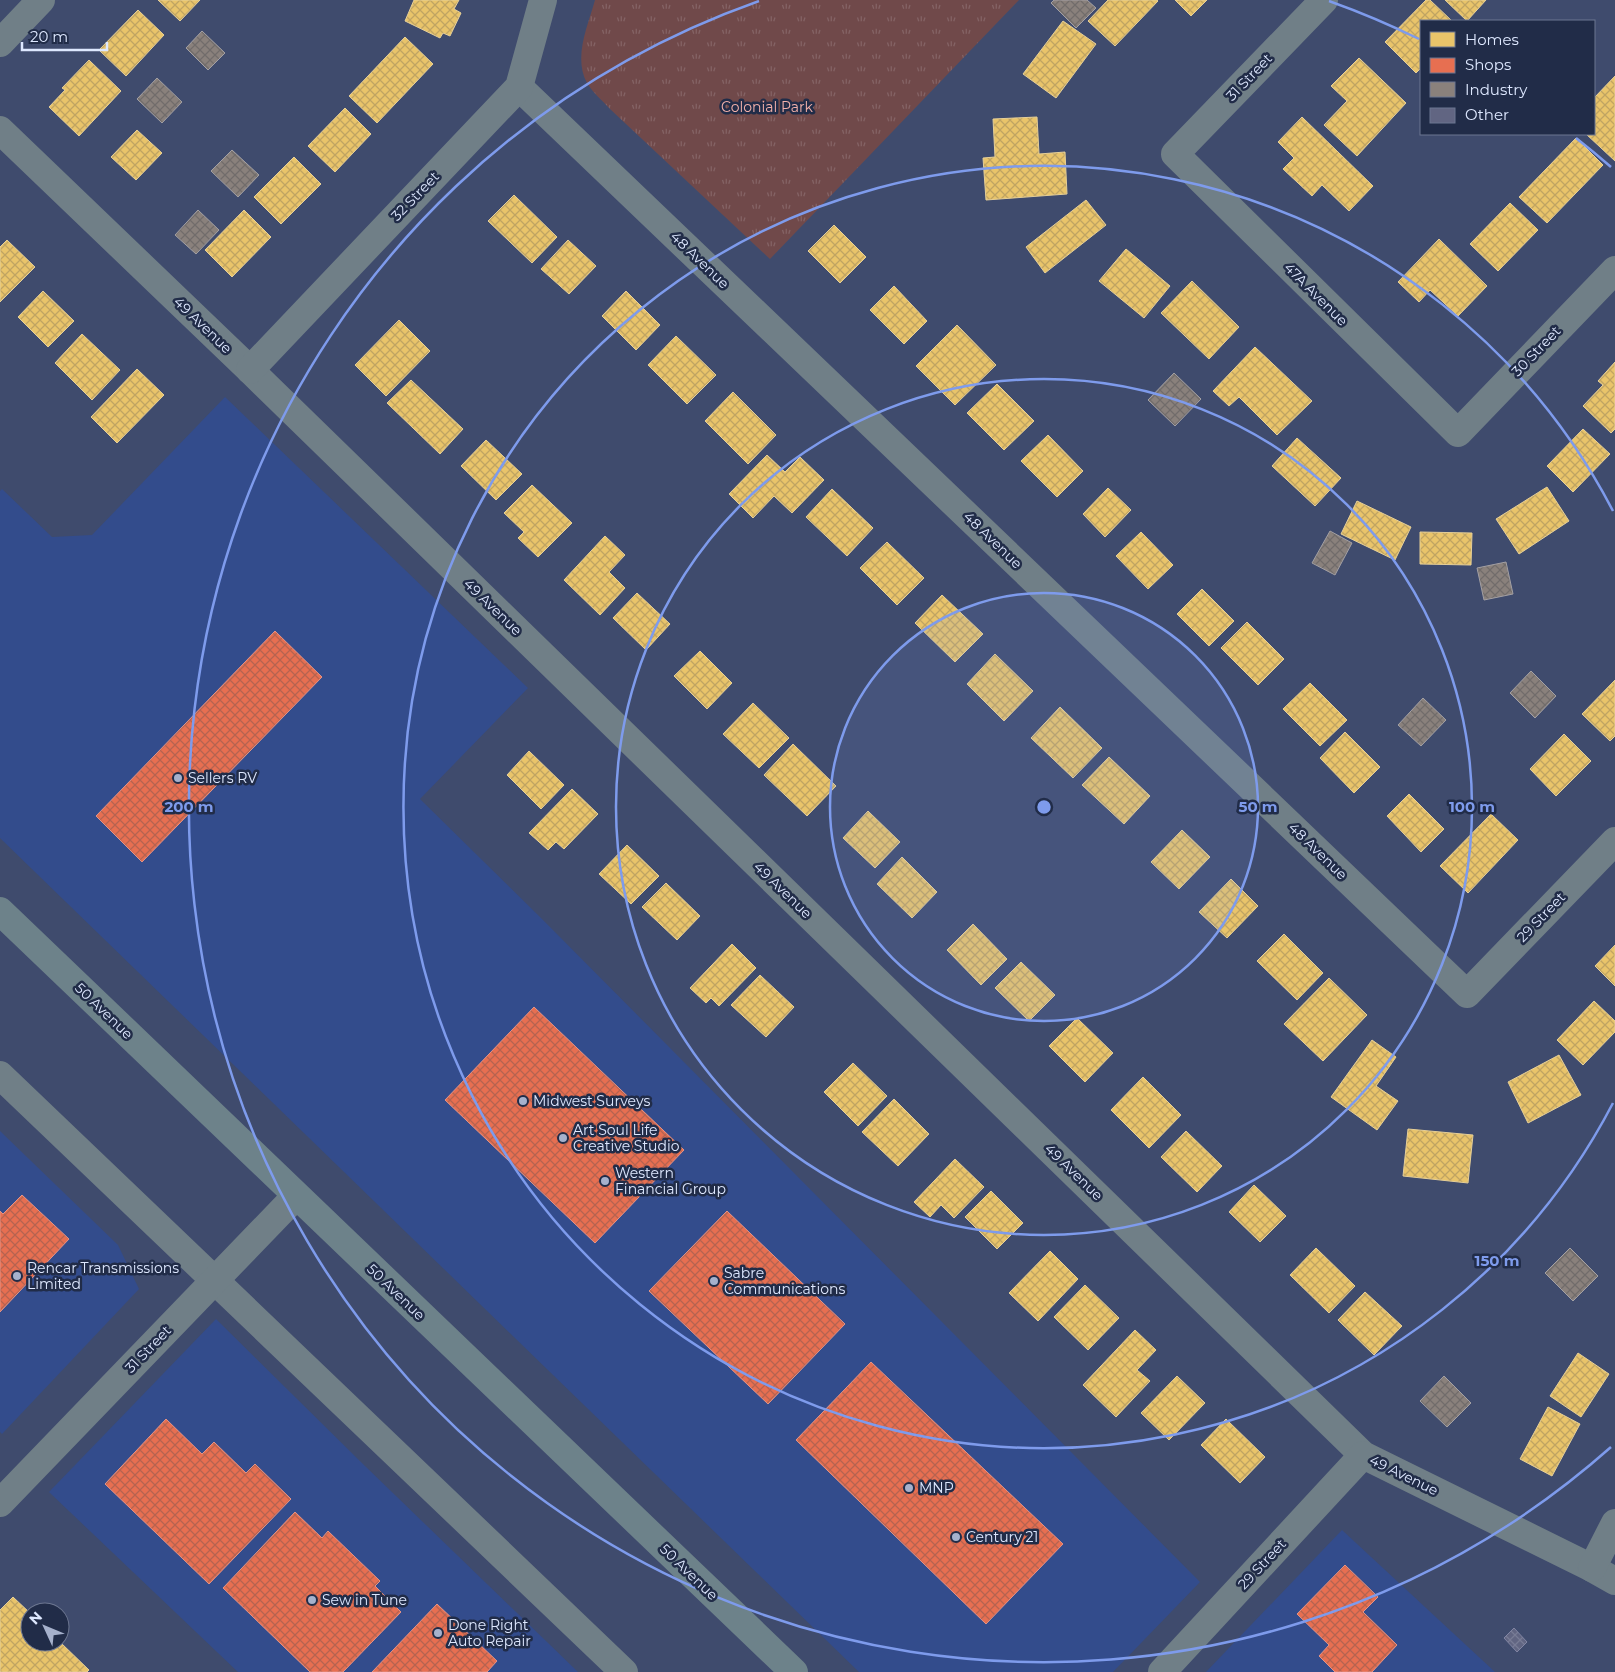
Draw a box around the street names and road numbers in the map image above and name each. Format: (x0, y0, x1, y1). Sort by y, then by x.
street label: 31 Street (1222, 49, 1276, 104)
street label: 32 Street (387, 167, 443, 224)
street label: 48 Avenue (667, 228, 733, 292)
street label: 47A Avenue (1280, 258, 1352, 330)
street label: 49 Avenue (170, 293, 236, 357)
street label: 30 Street (1508, 322, 1565, 380)
street label: 48 Avenue (960, 508, 1026, 572)
street label: 49 Avenue (460, 575, 526, 639)
street label: 48 Avenue (1285, 819, 1351, 883)
street label: 49 Avenue (750, 858, 816, 922)
street label: 29 Street (1513, 888, 1569, 946)
street label: 50 Avenue (71, 979, 137, 1043)
street label: 49 Avenue (1041, 1140, 1107, 1204)
street label: 50 Avenue (363, 1260, 429, 1324)
street label: 31 Street (121, 1321, 175, 1376)
street label: 49 Avenue (1367, 1451, 1441, 1499)
street label: 29 Street (1234, 1535, 1290, 1593)
street label: 50 Avenue (656, 1540, 722, 1604)

